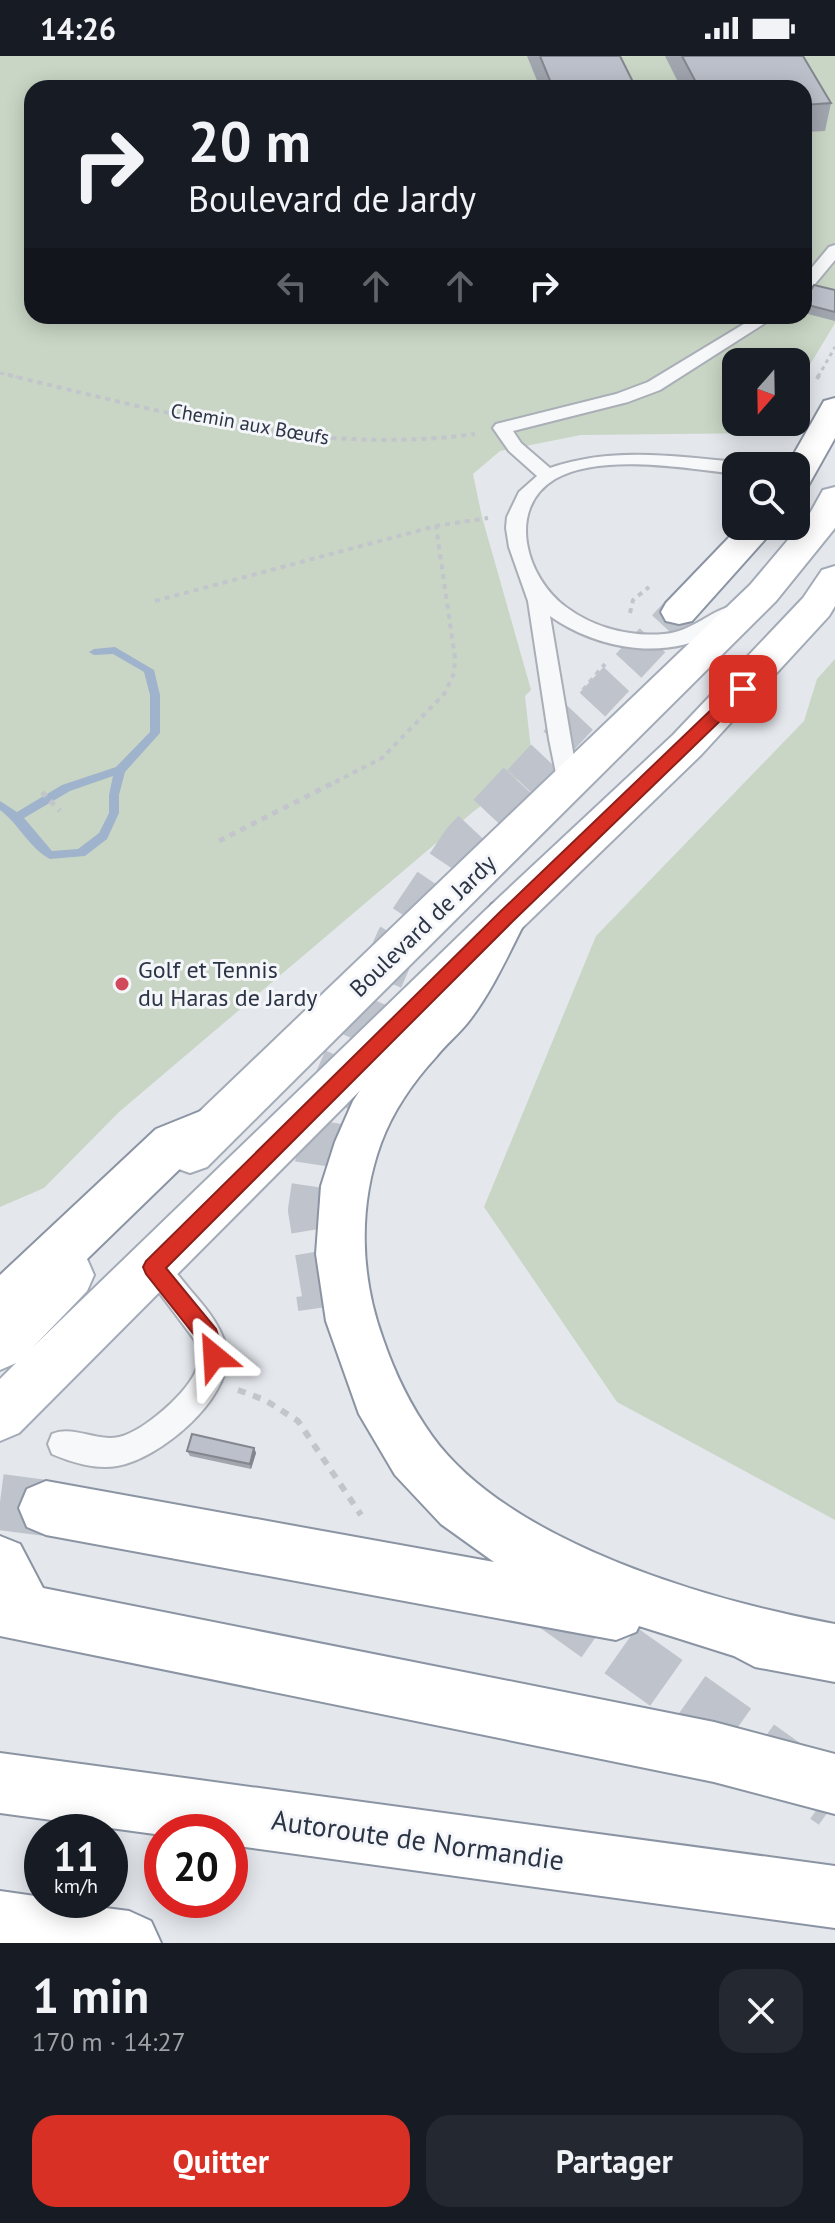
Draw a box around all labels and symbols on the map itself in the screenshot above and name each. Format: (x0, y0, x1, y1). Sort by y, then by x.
north arrow (722, 348, 810, 436)
street label: Chemin aux Bœufs (169, 397, 331, 451)
pin (709, 655, 777, 723)
street label: Boulevard de Jardy (343, 848, 503, 1004)
place label: Golf et Tennis du Haras de Jardy (138, 954, 318, 1013)
marker: Golf et Tennis du Haras de Jardy (113, 975, 131, 993)
position arrow (172, 1314, 256, 1398)
street label: Autoroute de Normandie (269, 1801, 567, 1878)
speed limit sign: 20 (144, 1814, 248, 1918)

